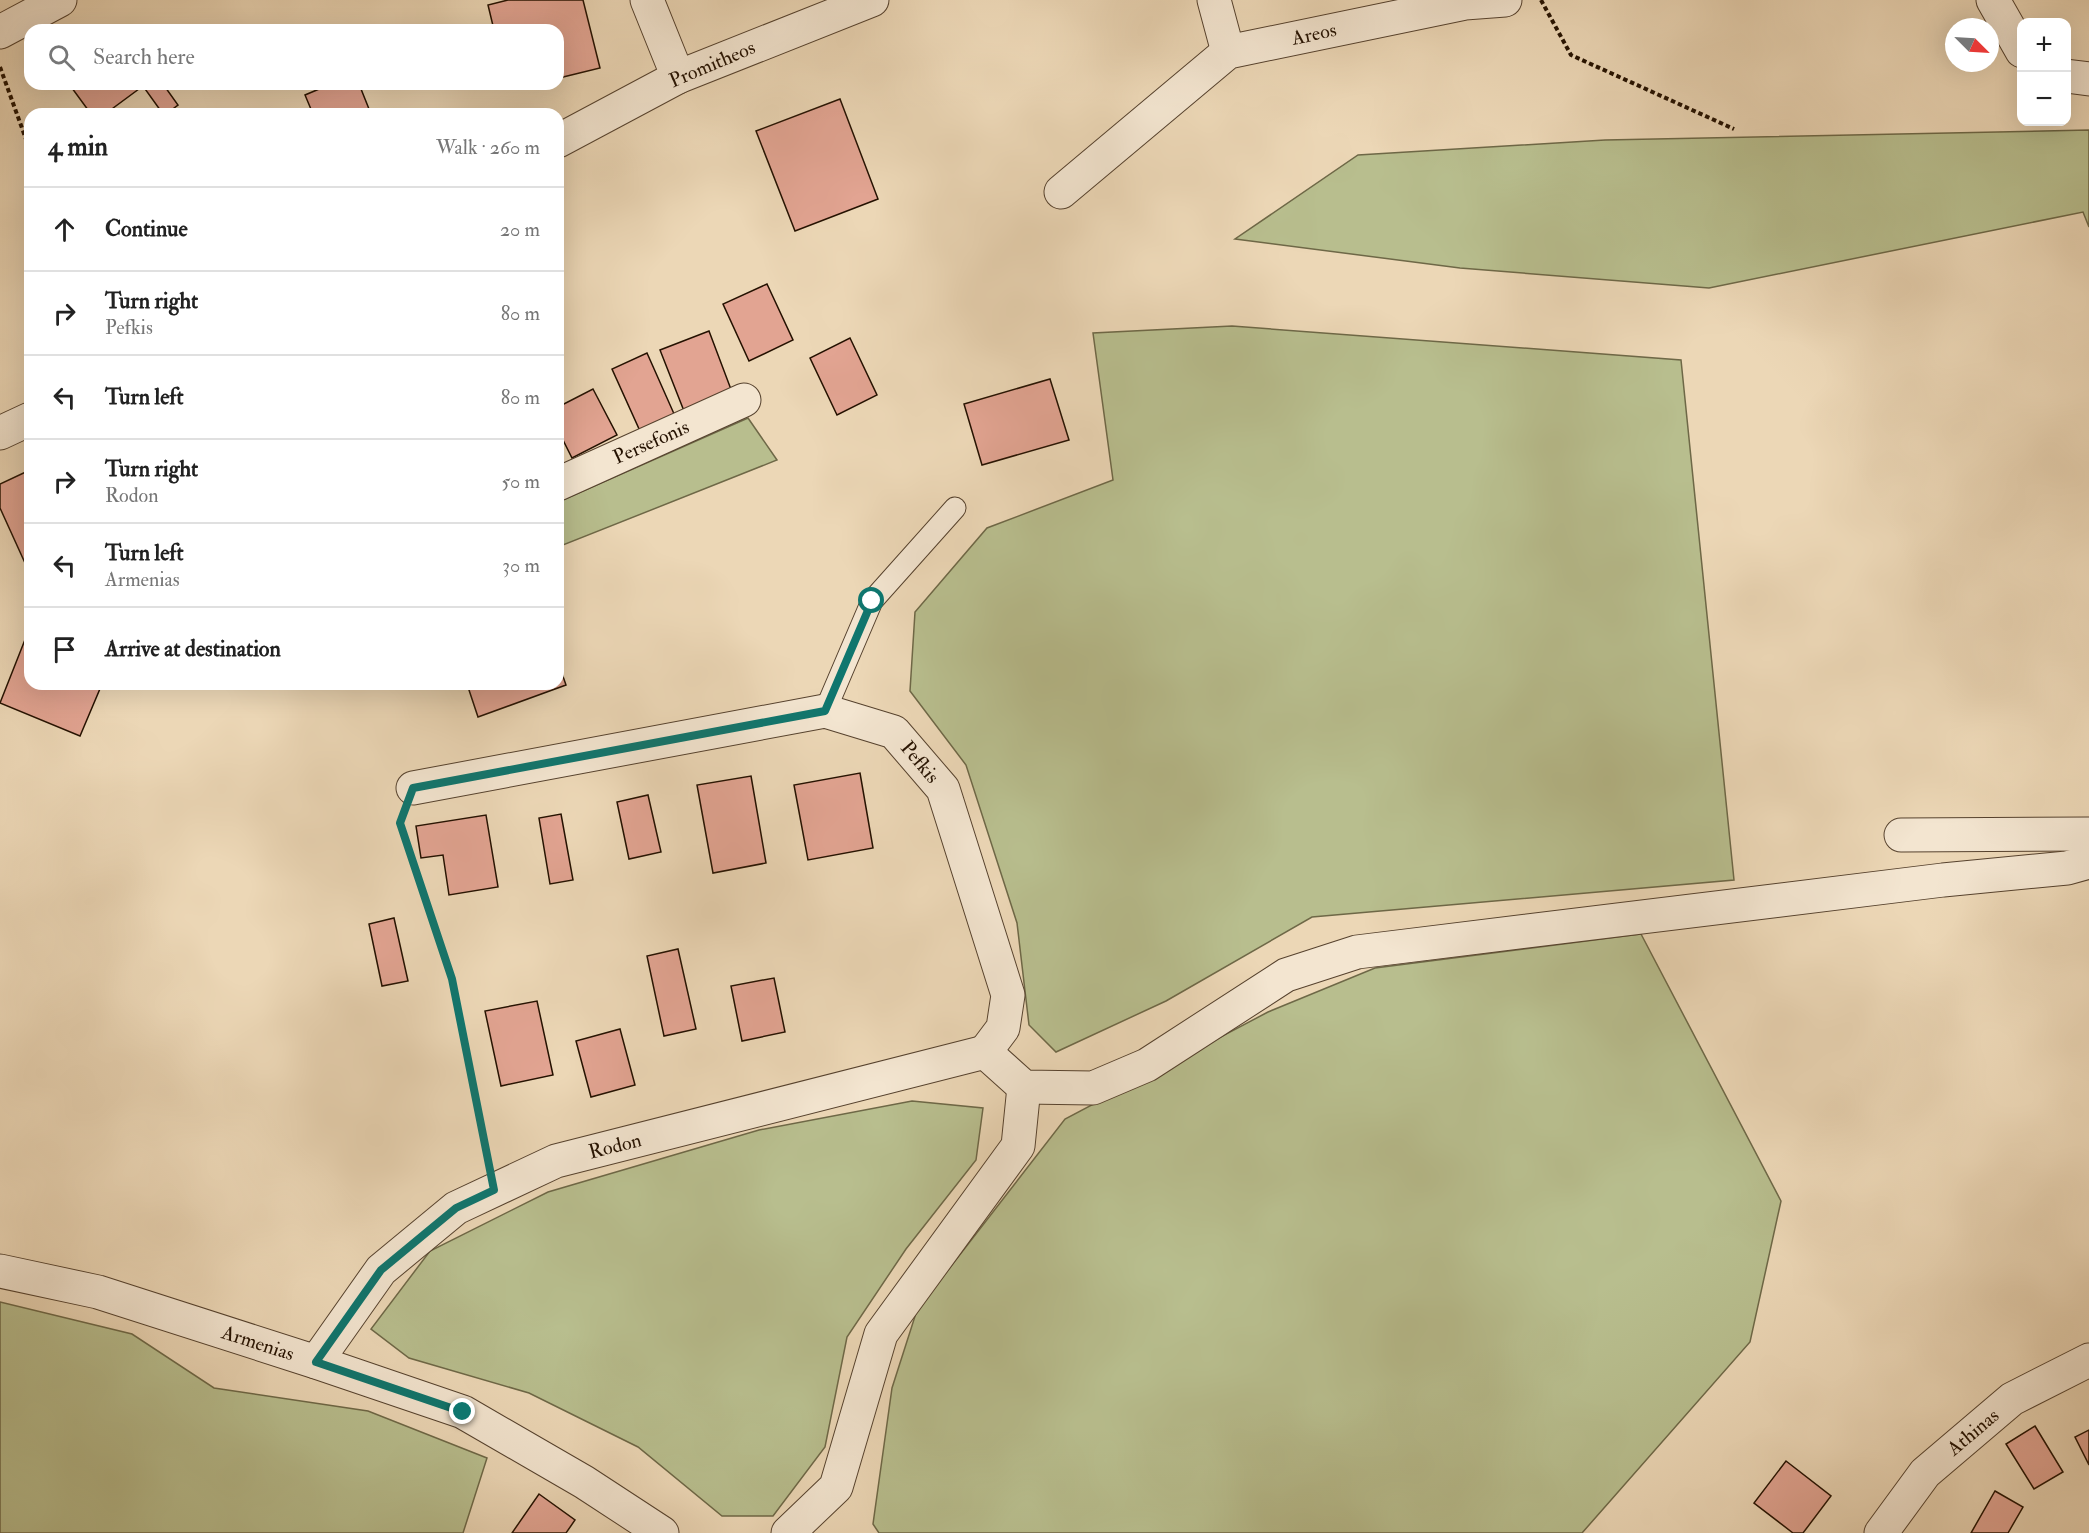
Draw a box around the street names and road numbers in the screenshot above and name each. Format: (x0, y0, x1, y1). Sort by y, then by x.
street label: Areos (1288, 17, 1339, 51)
street label: Promitheos (665, 35, 759, 93)
street label: Persefonis (609, 414, 693, 470)
street label: Pefkis (895, 736, 945, 788)
street label: Rodon (586, 1127, 644, 1165)
street label: Armenias (218, 1319, 298, 1366)
street label: Athinas (1941, 1403, 2004, 1462)

